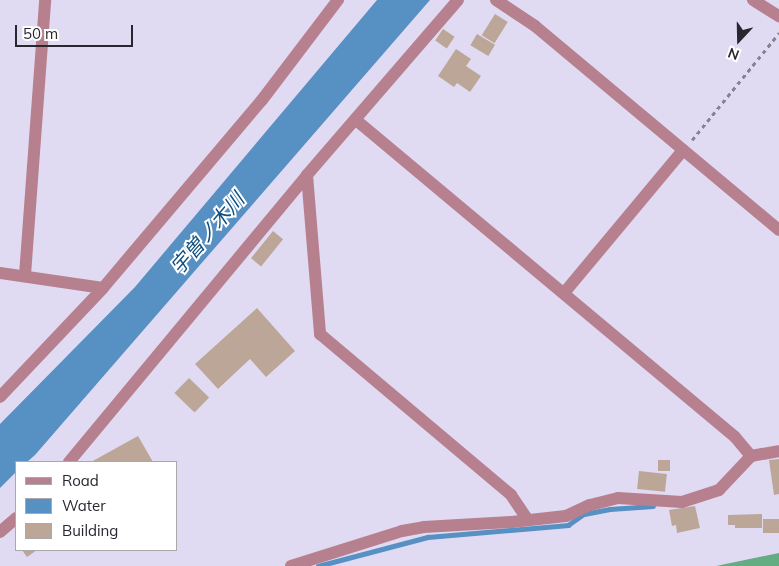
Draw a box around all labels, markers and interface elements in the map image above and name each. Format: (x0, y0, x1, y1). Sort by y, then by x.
scale bar (18, 15, 135, 47)
north arrow (714, 15, 764, 65)
text: 50 m (23, 24, 58, 43)
text: N (725, 44, 742, 64)
water label: 宇曽ノ木川 (165, 187, 249, 279)
legend (15, 461, 178, 551)
text: Road (62, 471, 99, 490)
text: Water (62, 496, 106, 515)
text: Building (62, 521, 118, 540)

